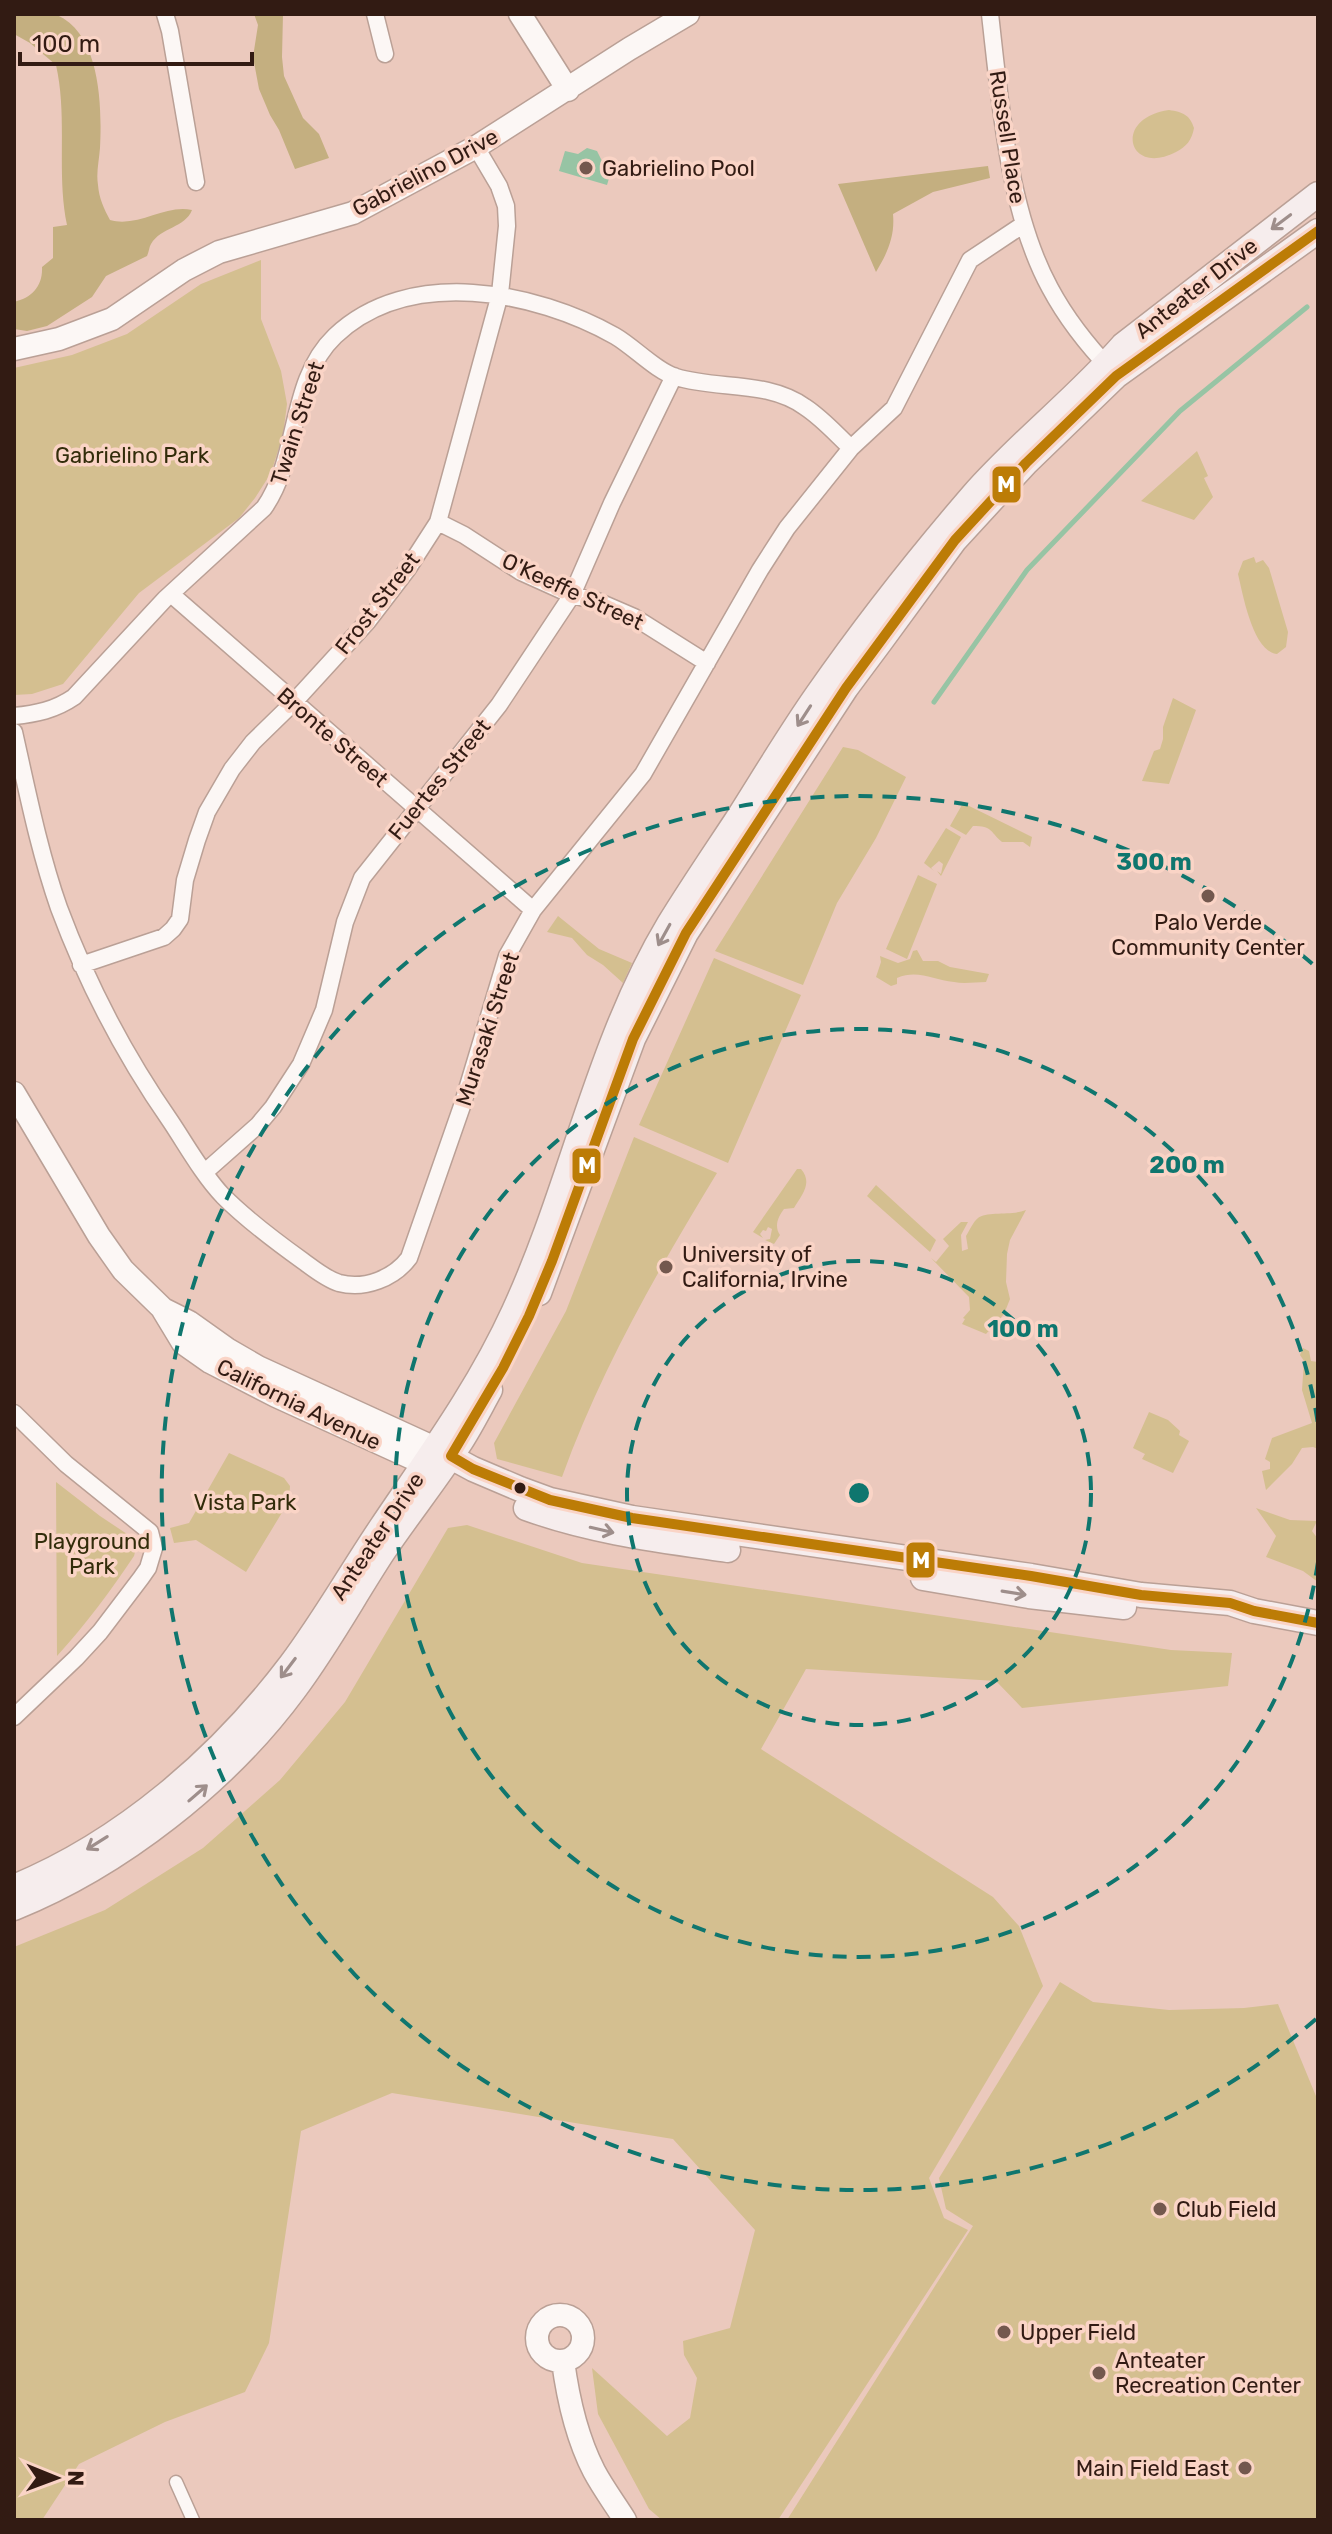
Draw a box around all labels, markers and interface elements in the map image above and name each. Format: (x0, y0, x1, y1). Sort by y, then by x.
scale bar (20, 16, 252, 66)
text: 100 m (32, 30, 100, 58)
street label: Russell Place (984, 69, 1031, 206)
street label: Gabrielino Drive (348, 123, 503, 222)
place label: Gabrielino Pool (602, 155, 755, 182)
marker: Gabrielino Pool (577, 159, 595, 177)
one-way arrow (1270, 214, 1292, 231)
street label: Anteater Drive (1130, 232, 1263, 345)
street label: Twain Street (265, 358, 330, 488)
park label: Gabrielino Park (55, 442, 210, 469)
line badge: M (991, 465, 1022, 504)
text: M (997, 471, 1015, 498)
street label: Frost Street (329, 547, 426, 660)
street label: O'Keeffe Street (498, 547, 648, 636)
street label: Bronte Street (272, 682, 394, 793)
one-way arrow (795, 704, 812, 726)
street label: Fuertes Street (382, 713, 497, 845)
text: 300 m (1116, 848, 1192, 876)
marker: Palo Verde Community Center (1199, 887, 1217, 905)
place label: Palo Verde Community Center (1111, 909, 1305, 961)
one-way arrow (655, 922, 671, 946)
street label: Murasaki Street (450, 948, 525, 1109)
line badge: M (571, 1147, 602, 1185)
text: 200 m (1149, 1151, 1225, 1179)
text: M (578, 1152, 596, 1179)
place label: University of California, Irvine (682, 1241, 848, 1293)
marker: University of California, Irvine (657, 1258, 675, 1276)
text: 100 m (987, 1315, 1059, 1343)
street label: California Avenue (212, 1353, 385, 1456)
street label: Anteater Drive (325, 1467, 430, 1605)
centre of rings (845, 1479, 873, 1507)
unlabelled marker (512, 1480, 528, 1496)
park label: Vista Park (194, 1489, 297, 1516)
one-way arrow (589, 1523, 615, 1538)
park label: Playground Park (34, 1528, 150, 1580)
line badge: M (905, 1541, 936, 1579)
text: M (912, 1547, 930, 1574)
one-way arrow (1000, 1586, 1026, 1601)
one-way arrow (279, 1657, 296, 1678)
one-way arrow (187, 1784, 207, 1802)
one-way arrow (86, 1835, 109, 1851)
place label: Club Field (1176, 2196, 1277, 2223)
marker: Club Field (1151, 2200, 1169, 2218)
place label: Upper Field (1020, 2319, 1136, 2346)
marker: Upper Field (995, 2323, 1013, 2341)
place label: Anteater Recreation Center (1115, 2347, 1302, 2399)
marker: Anteater Recreation Center (1090, 2364, 1108, 2382)
north arrow (16, 2438, 96, 2518)
place label: Main Field East (1076, 2455, 1229, 2482)
marker: Main Field East (1236, 2459, 1254, 2477)
text: N (62, 2470, 89, 2486)

